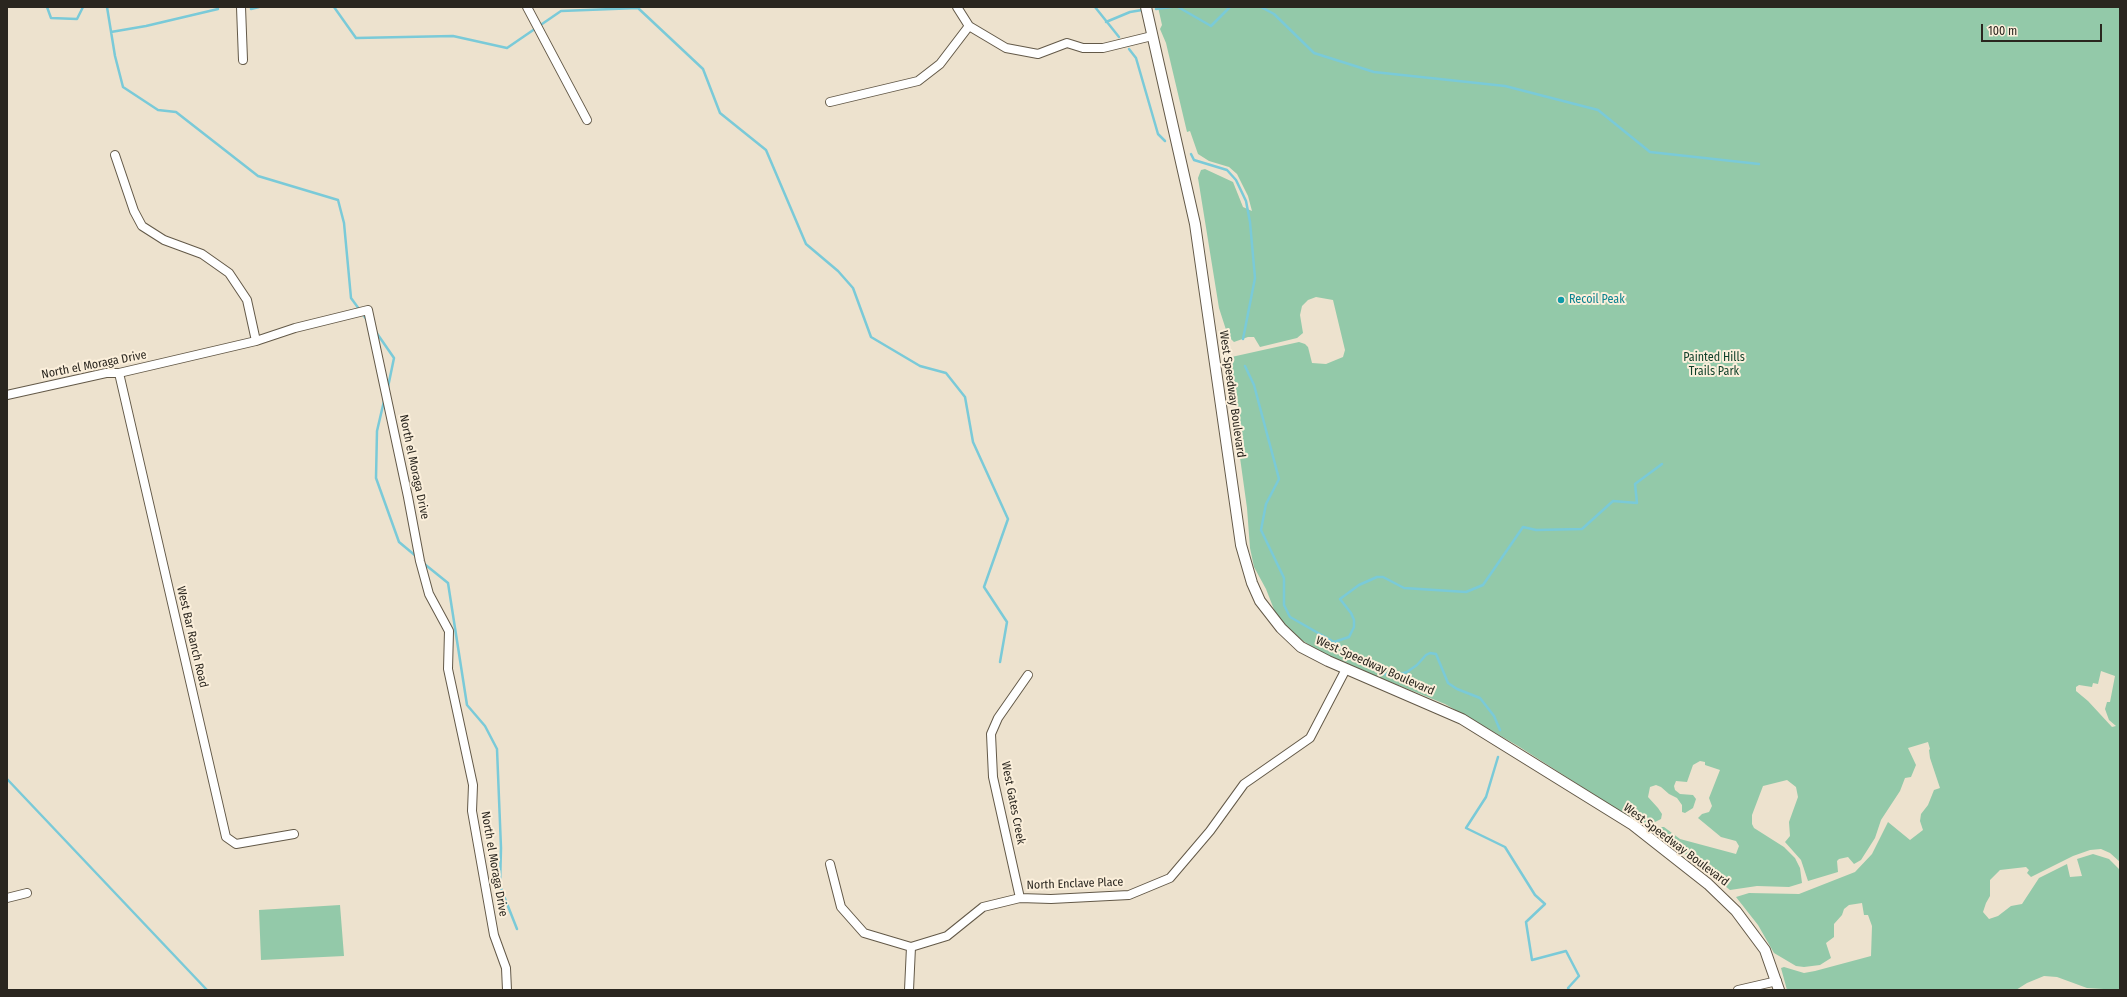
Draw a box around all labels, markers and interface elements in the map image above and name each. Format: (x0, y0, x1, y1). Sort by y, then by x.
scale bar (1983, 16, 2104, 42)
text: 100 m (1988, 24, 2017, 38)
place label: Recoil Peak (1569, 293, 1625, 307)
marker: Recoil Peak (1556, 295, 1566, 305)
street label: West Speedway Boulevard (1216, 329, 1248, 459)
street label: North el Moraga Drive (40, 348, 148, 382)
park label: Painted Hills Trails Park (1683, 351, 1745, 379)
street label: North el Moraga Drive (396, 413, 432, 521)
street label: West Bar Ranch Road (173, 585, 211, 689)
street label: West Speedway Boulevard (1313, 633, 1437, 699)
street label: West Gates Creek (998, 760, 1028, 846)
street label: West Speedway Boulevard (1620, 801, 1732, 889)
street label: North el Moraga Drive (478, 810, 510, 918)
street label: North Enclave Place (1026, 875, 1124, 893)

